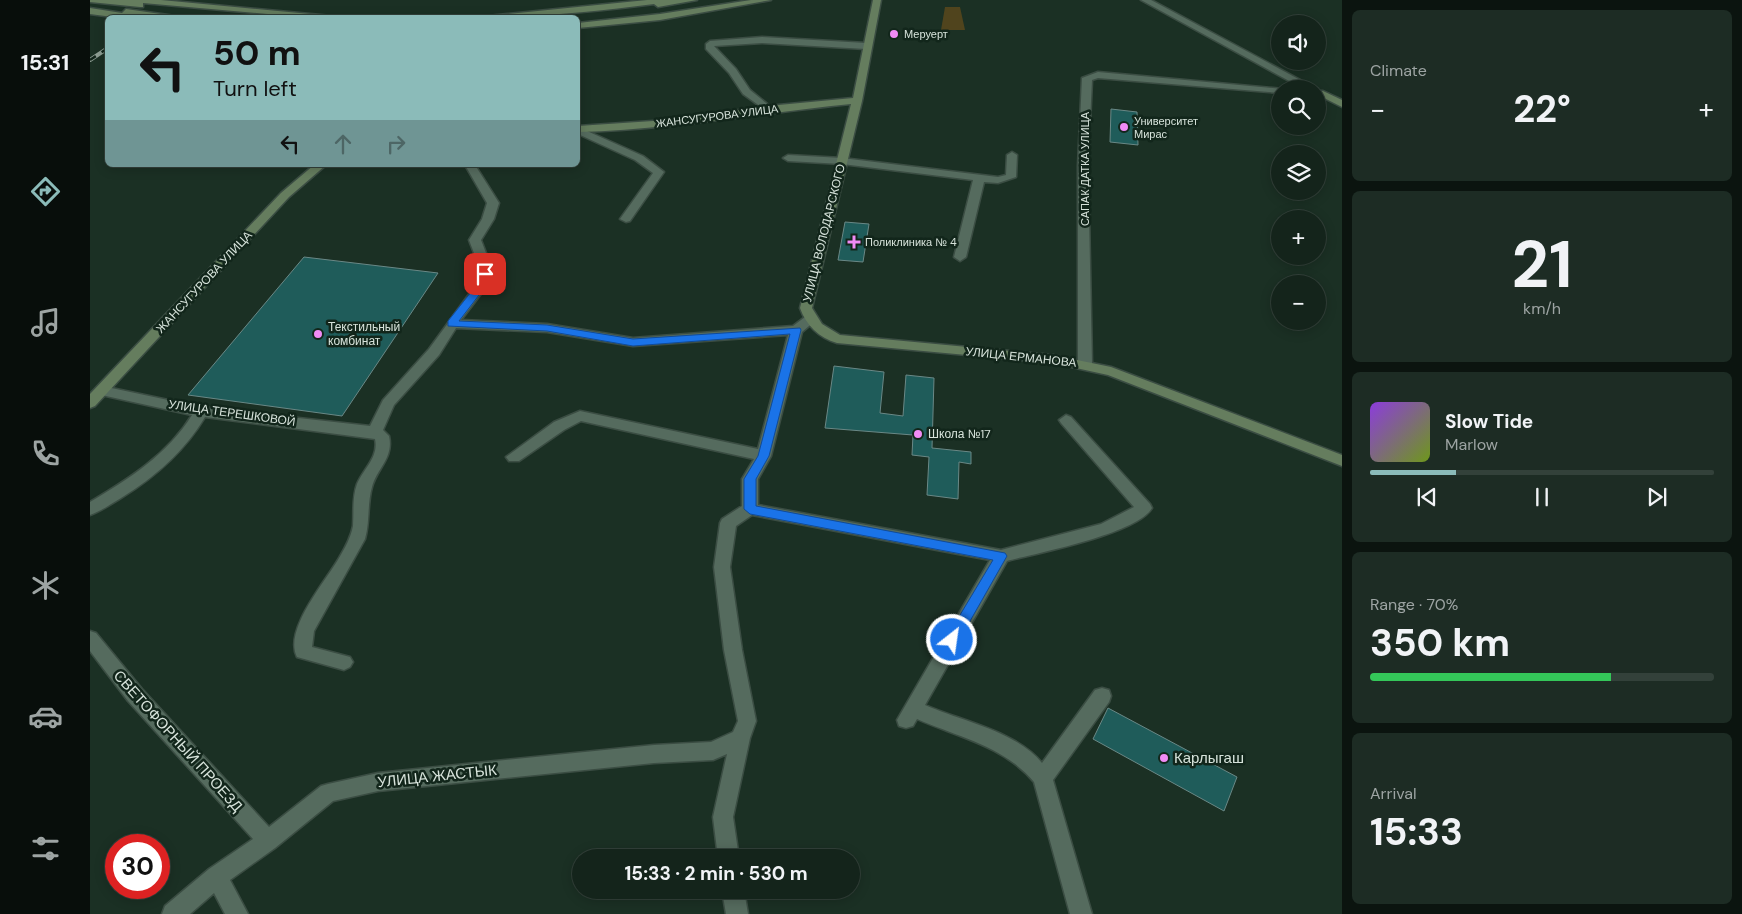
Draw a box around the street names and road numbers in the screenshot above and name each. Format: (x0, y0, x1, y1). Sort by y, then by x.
street label: ЖАНСУГУРОВА УЛИЦА (655, 101, 780, 130)
street label: САПАК ДАТКА УЛИЦА (1078, 111, 1092, 226)
street label: УЛИЦА ВОЛОДАРСКОГО (799, 162, 849, 304)
street label: ЖАНСУГУРОВА УЛИЦА (152, 227, 256, 337)
street label: УЛИЦА ЕРМАНОВА (965, 343, 1077, 371)
street label: УЛИЦА ТЕРЕШКОВОЙ (168, 396, 296, 430)
street label: СВЕТОФОРНЫЙ ПРОЕЗД (109, 666, 247, 816)
street label: УЛИЦА ЖАСТЫК (376, 760, 498, 792)

